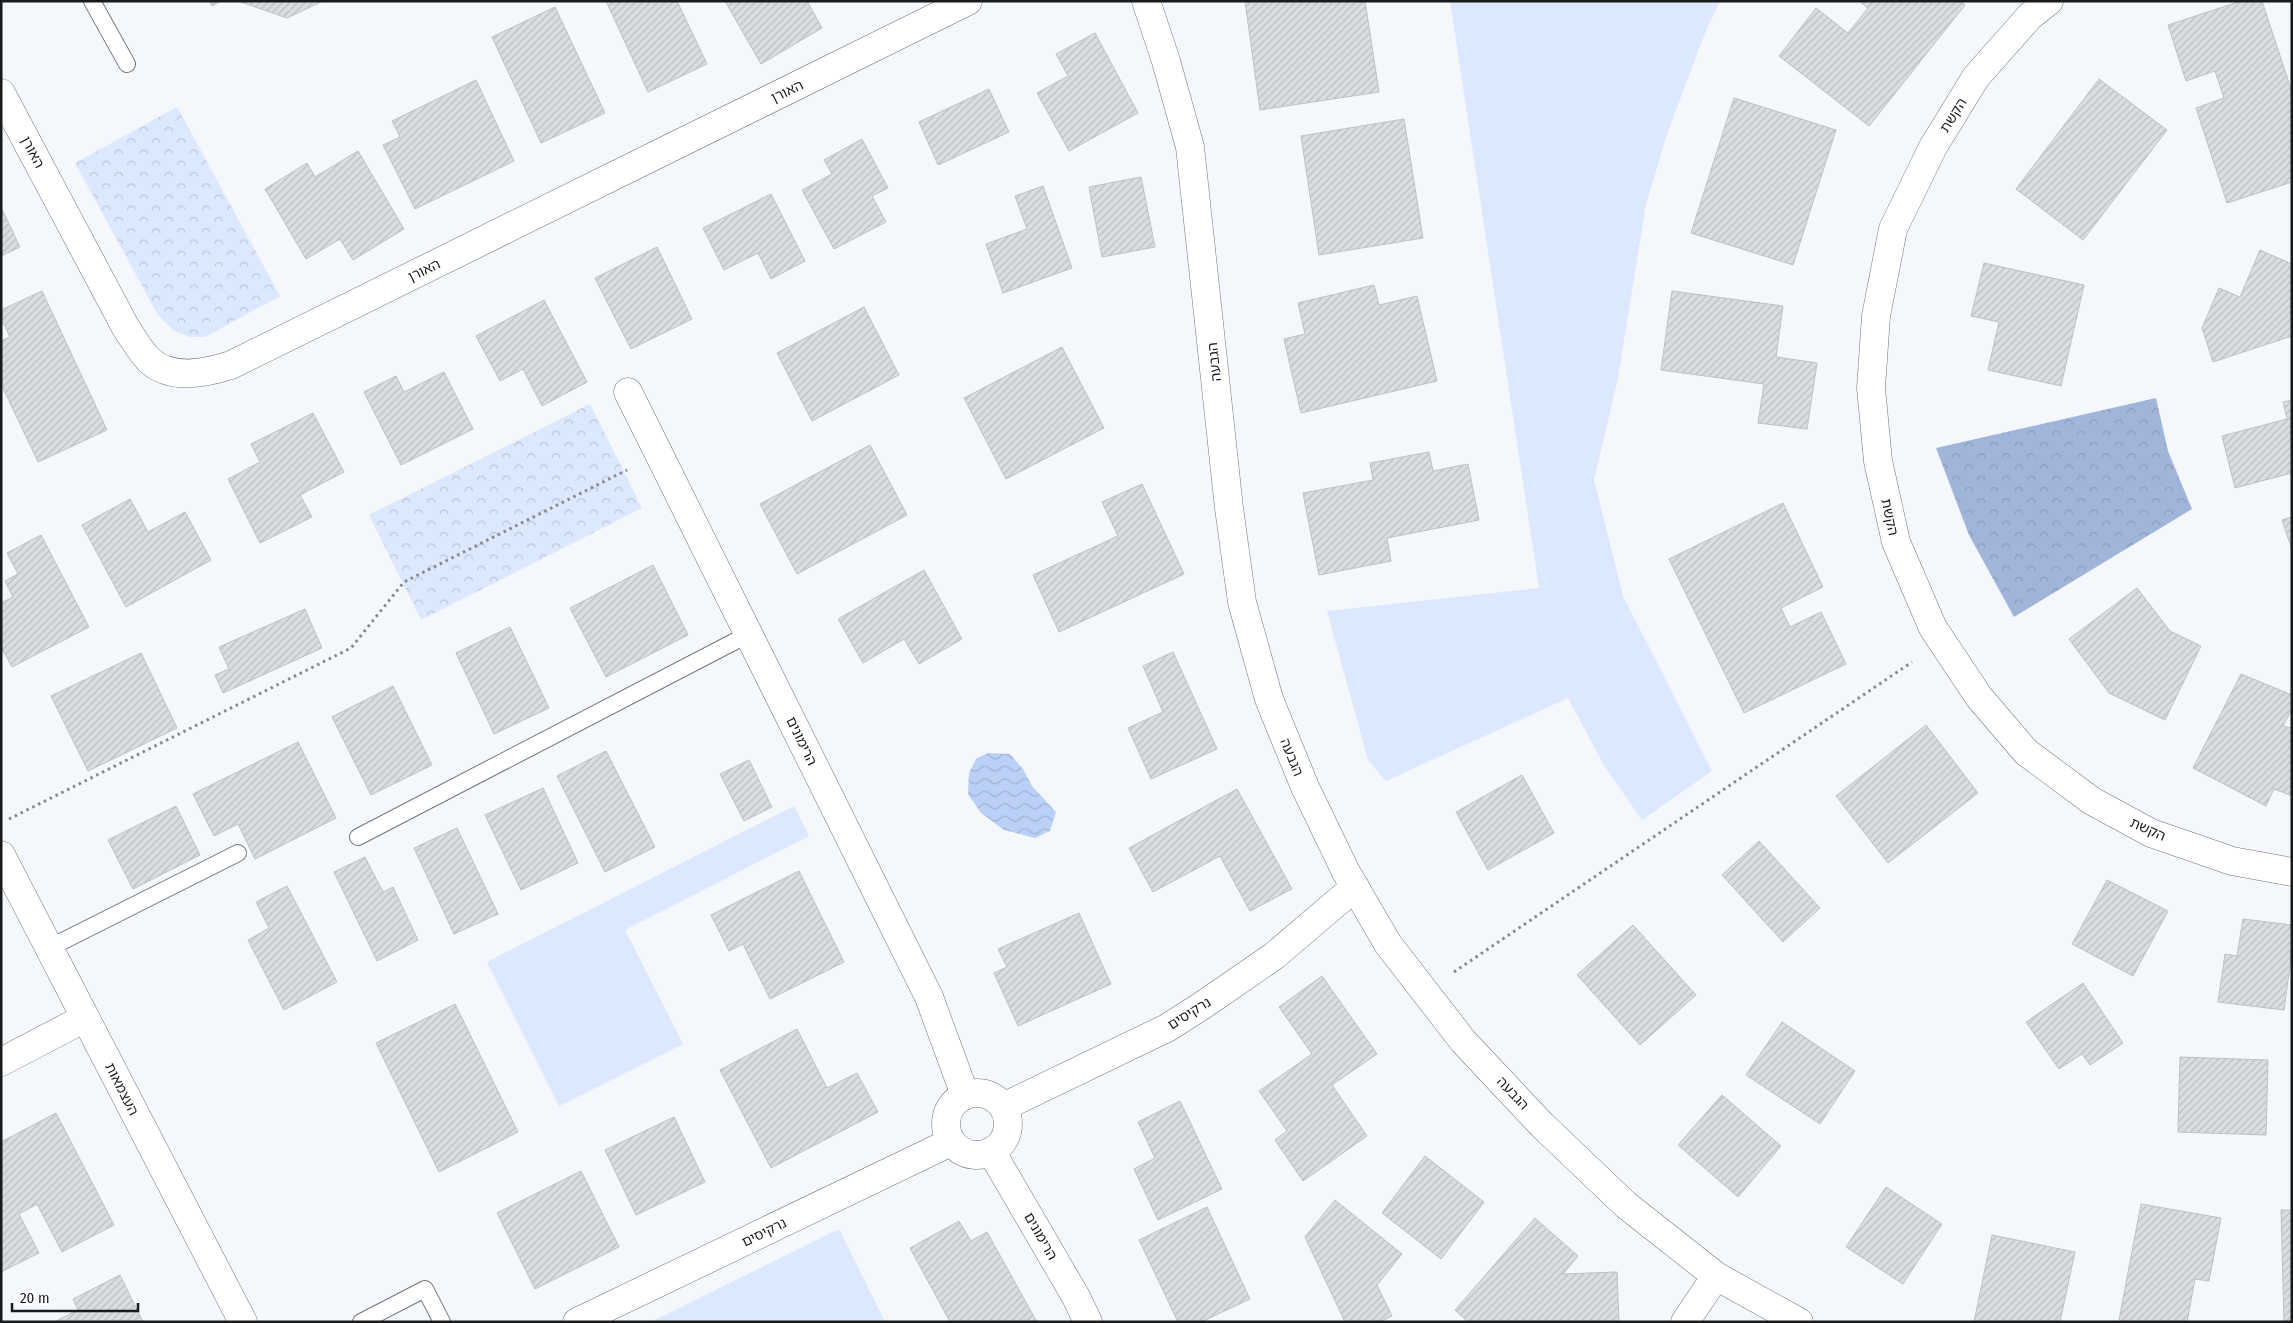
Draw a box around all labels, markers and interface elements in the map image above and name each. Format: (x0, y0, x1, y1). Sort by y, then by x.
street label: האורן (768, 76, 806, 106)
street label: הקשת (1936, 95, 1971, 136)
street label: האורן (17, 133, 48, 171)
street label: האורן (405, 255, 443, 285)
street label: הגבעה (1204, 342, 1225, 382)
street label: הקשת (1877, 497, 1902, 537)
street label: הרימונים (783, 714, 821, 768)
street label: הגבעה (1276, 736, 1307, 779)
street label: הקשת (2127, 814, 2168, 845)
street label: נרקיסים (1165, 994, 1214, 1033)
street label: העצמאות (101, 1060, 142, 1118)
street label: הגבעה (1493, 1073, 1532, 1113)
street label: הרימונים (1020, 1209, 1061, 1263)
street label: נרקיסים (739, 1214, 789, 1251)
scale bar (12, 1280, 139, 1312)
text: 20 m (20, 1289, 50, 1307)

